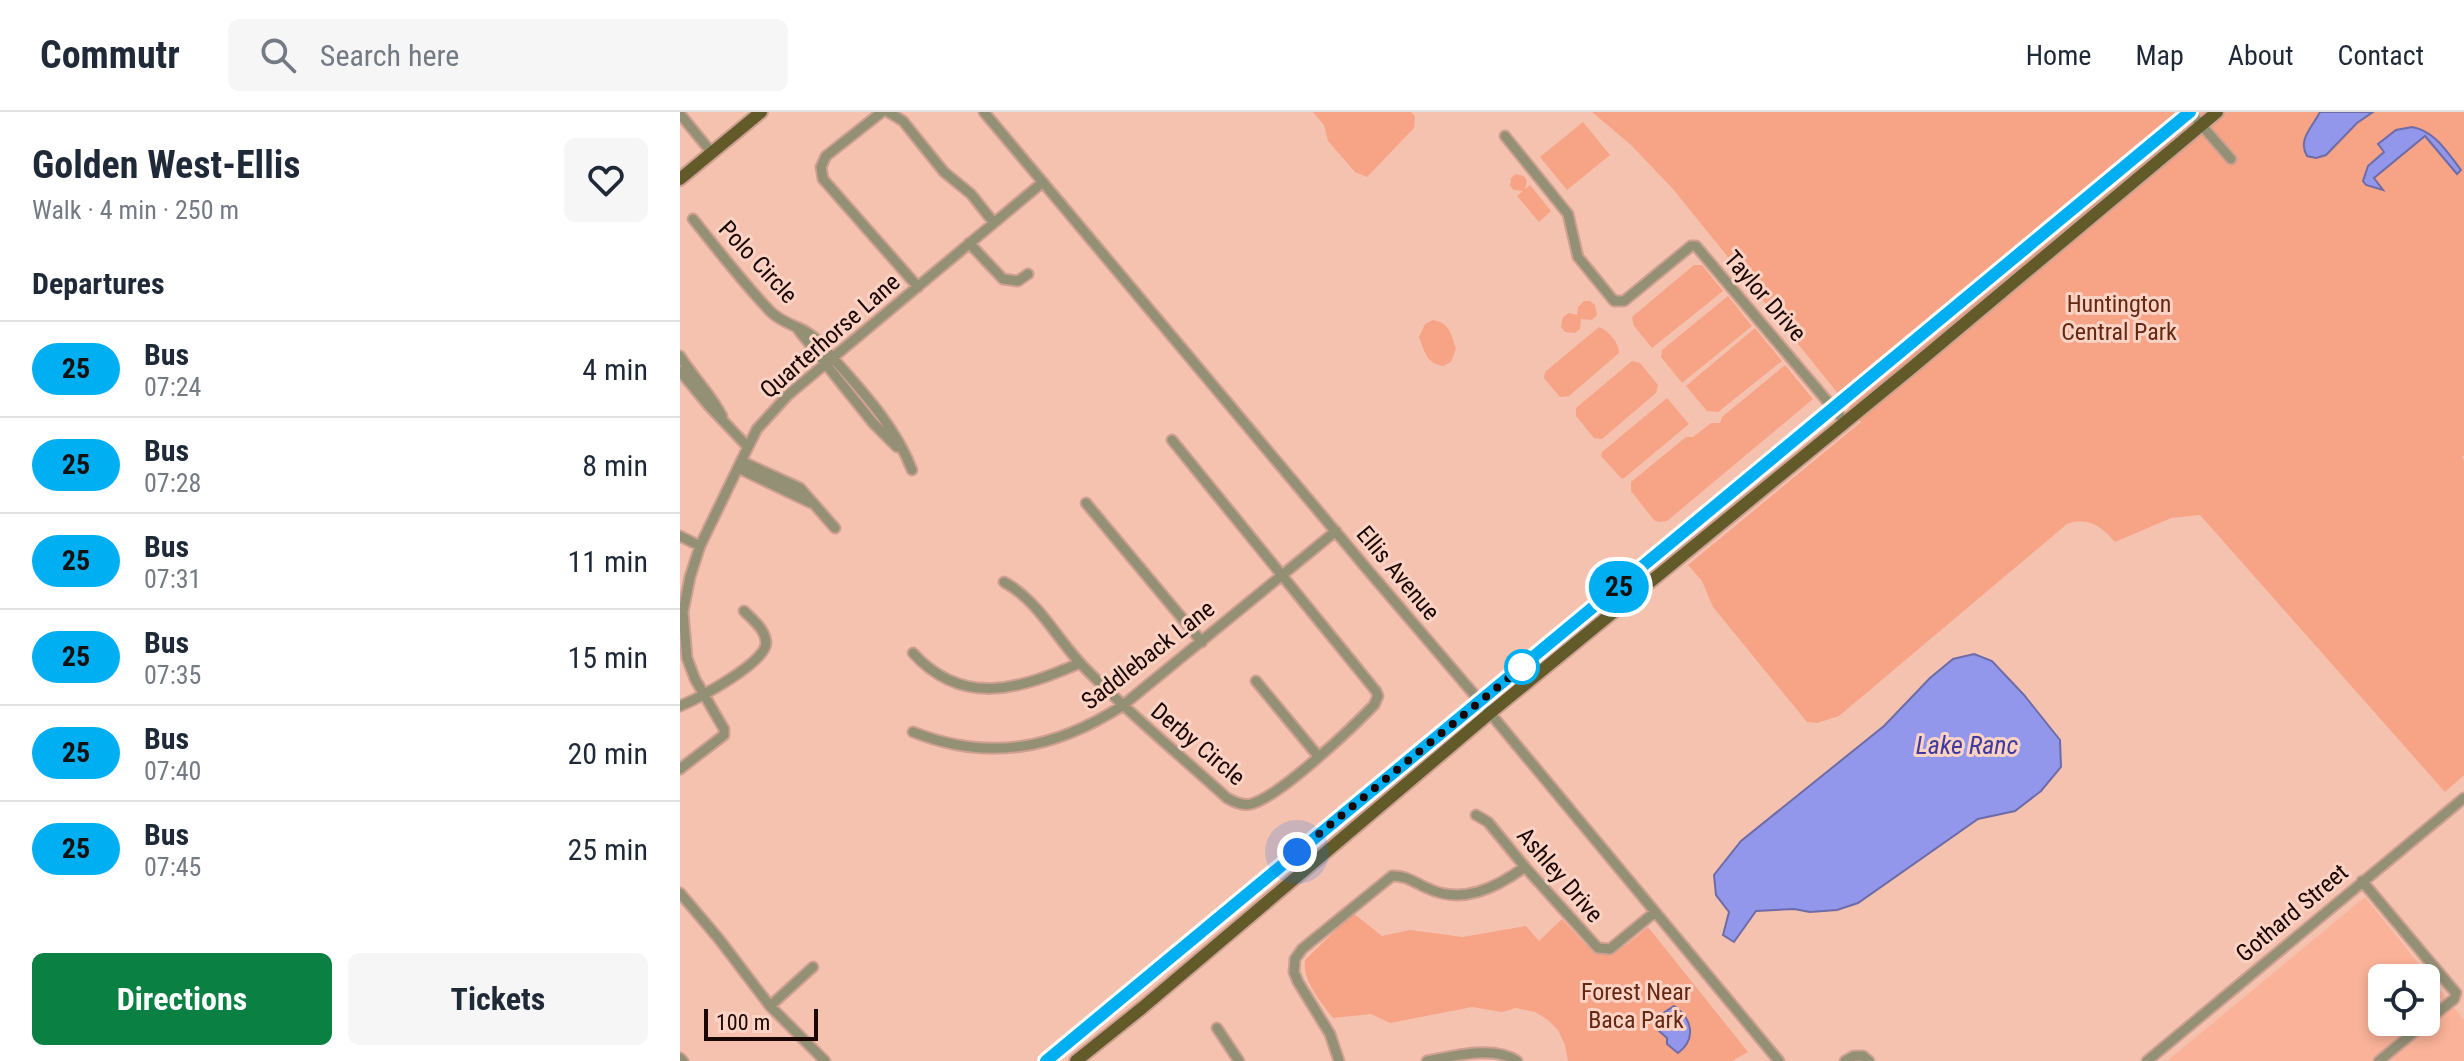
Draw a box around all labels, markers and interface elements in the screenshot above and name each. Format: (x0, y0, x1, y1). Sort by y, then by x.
search box (228, 19, 788, 91)
text: Commutr (40, 33, 180, 77)
icon: search (256, 33, 300, 77)
text: Search here (320, 38, 459, 73)
text: Home (2026, 39, 2091, 72)
text: Map (2135, 39, 2184, 72)
text: About (2228, 39, 2294, 72)
text: Contact (2338, 39, 2424, 72)
button: heart (564, 138, 648, 222)
text: Golden West-Ellis (32, 143, 301, 187)
text: Walk · 4 min · 250 m (32, 195, 239, 225)
street label: Polo Circle (713, 215, 803, 309)
street label: Taylor Drive (1718, 245, 1812, 347)
text: Departures (32, 266, 165, 301)
street label: Quarterhorse Lane (755, 268, 905, 404)
park label: Huntington Central Park (2061, 290, 2177, 346)
text: Bus (144, 337, 189, 372)
text: 25 (62, 352, 90, 385)
text: 4 min (582, 352, 648, 387)
text: 07:24 (144, 372, 201, 402)
text: Bus (144, 433, 189, 468)
text: 25 (62, 448, 90, 481)
text: 8 min (582, 448, 648, 483)
text: 07:28 (144, 468, 201, 498)
street label: Ellis Avenue (1351, 520, 1445, 626)
text: Bus (144, 529, 189, 564)
text: 25 (62, 544, 90, 577)
text: 11 min (567, 544, 648, 579)
line badge: 25 (1583, 561, 1655, 613)
text: 07:31 (144, 564, 201, 594)
text: 25 (1605, 570, 1633, 603)
street label: Saddleback Lane (1076, 594, 1220, 716)
text: Bus (144, 625, 189, 660)
text: 25 (62, 640, 90, 673)
text: 15 min (567, 640, 648, 675)
unlabelled marker (1505, 650, 1539, 684)
text: 07:35 (144, 660, 201, 690)
street label: Derby Circle (1146, 697, 1250, 791)
text: Bus (144, 721, 189, 756)
water label: Lake Ranc (1916, 730, 2018, 760)
text: 25 (62, 736, 90, 769)
text: 20 min (567, 736, 648, 771)
text: 07:40 (144, 756, 201, 786)
text: Bus (144, 817, 189, 852)
street label: Ashley Drive (1511, 822, 1609, 928)
text: 25 (62, 832, 90, 865)
text: 25 min (567, 832, 648, 867)
your location (1277, 832, 1317, 872)
text: 07:45 (144, 852, 201, 882)
street label: Gothard Street (2230, 858, 2354, 968)
button: Directions (32, 953, 332, 1045)
button: Tickets (348, 953, 648, 1045)
map controls (2368, 964, 2440, 1036)
button: locate (2368, 964, 2440, 1036)
park label: Forest Near Baca Park (1581, 978, 1691, 1034)
scale bar (704, 1005, 818, 1041)
text: 100 m (716, 1010, 770, 1035)

